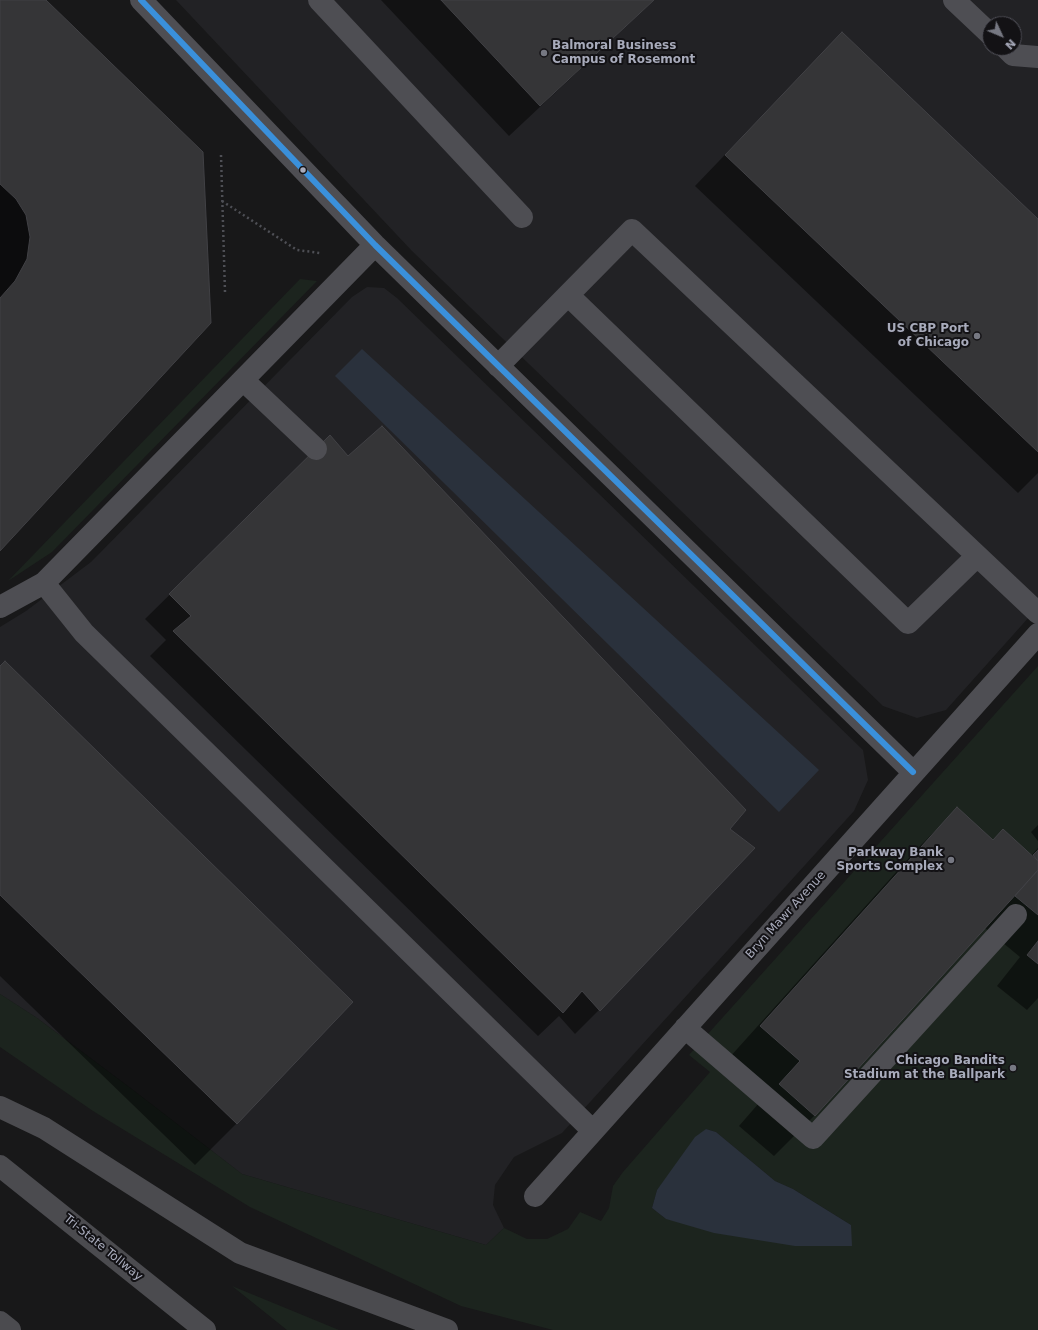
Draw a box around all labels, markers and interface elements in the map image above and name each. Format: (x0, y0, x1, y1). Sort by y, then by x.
north arrow (982, 16, 1022, 56)
text: N (1002, 36, 1018, 52)
place label: Balmoral Business Campus of Rosemont (552, 39, 695, 67)
marker: Balmoral Business Campus of Rosemont (539, 48, 549, 58)
unlabelled marker (298, 165, 308, 175)
place label: US CBP Port of Chicago (887, 322, 969, 350)
marker: US CBP Port of Chicago (972, 331, 982, 341)
place label: Parkway Bank Sports Complex (836, 846, 943, 874)
marker: Parkway Bank Sports Complex (946, 855, 956, 865)
street label: Bryn Mawr Avenue (743, 868, 829, 962)
place label: Chicago Bandits Stadium at the Ballpark (844, 1054, 1005, 1082)
marker: Chicago Bandits Stadium at the Ballpark (1008, 1063, 1018, 1073)
street label: Tri-State Tollway (61, 1212, 145, 1284)

